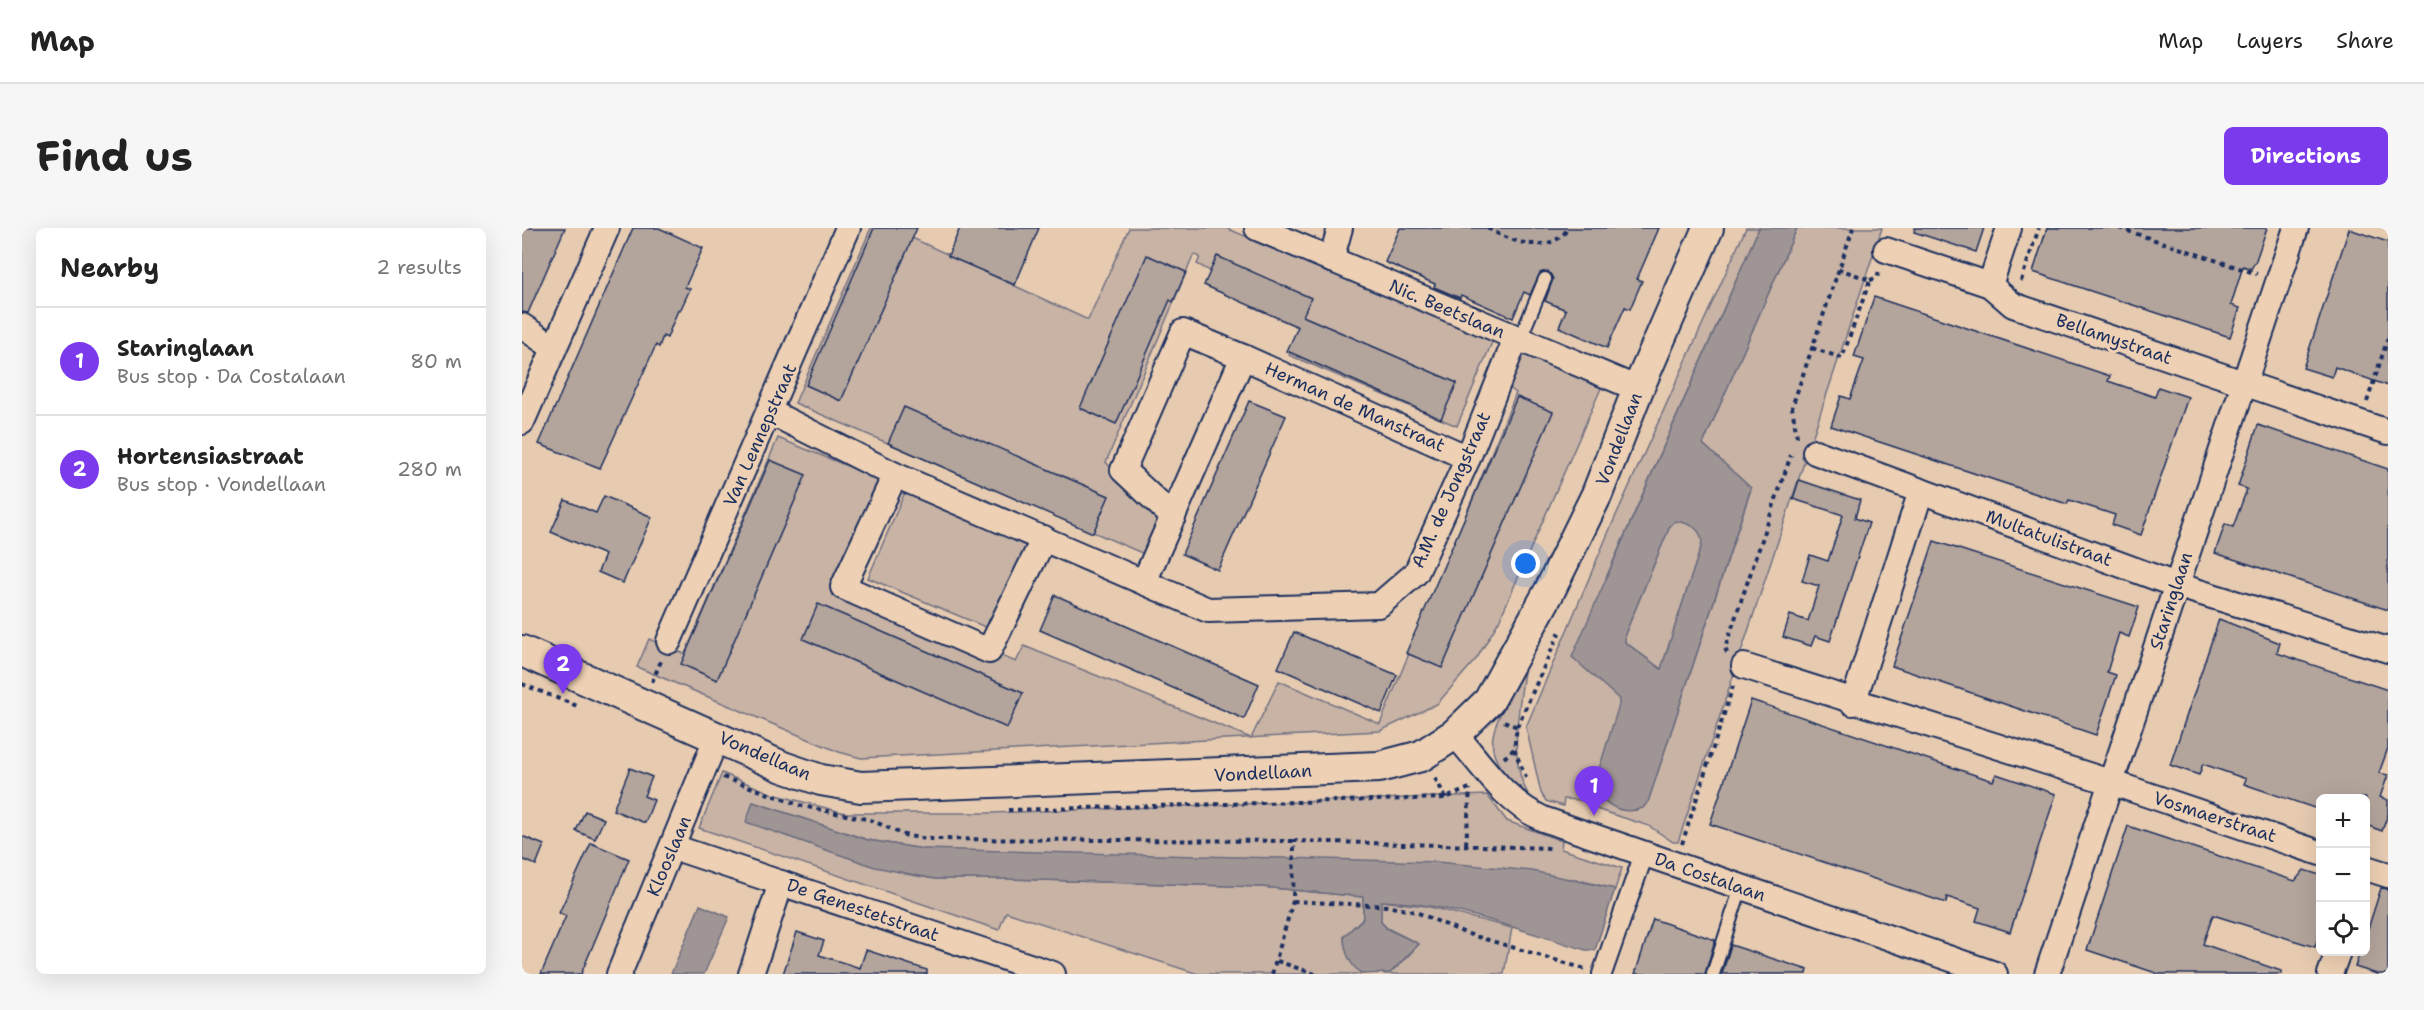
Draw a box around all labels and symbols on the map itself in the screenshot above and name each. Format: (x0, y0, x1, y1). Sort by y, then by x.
street label: Nic. Beetslaan (1385, 274, 1509, 344)
street label: Bellamystraat (2053, 308, 2175, 370)
street label: Herman de Manstraat (1261, 356, 1449, 458)
street label: Van Lennepstraat (718, 360, 802, 510)
street label: Vondellaan (1590, 389, 1648, 489)
street label: A.M. de Jongstraat (1406, 408, 1496, 572)
street label: Multatulistraat (1982, 504, 2116, 572)
your location (1511, 549, 1540, 578)
street label: Staringlaan (2144, 549, 2198, 653)
pin: 2 (544, 644, 582, 694)
street label: Vondellaan (715, 726, 815, 786)
street label: Vondellaan (1213, 758, 1313, 788)
pin: 1 (1574, 766, 1614, 816)
street label: Vosmaerstraat (2150, 786, 2280, 848)
street label: Klooslaan (641, 812, 697, 900)
street label: Da Costalaan (1651, 847, 1769, 907)
street label: De Genestetstraat (784, 873, 943, 947)

